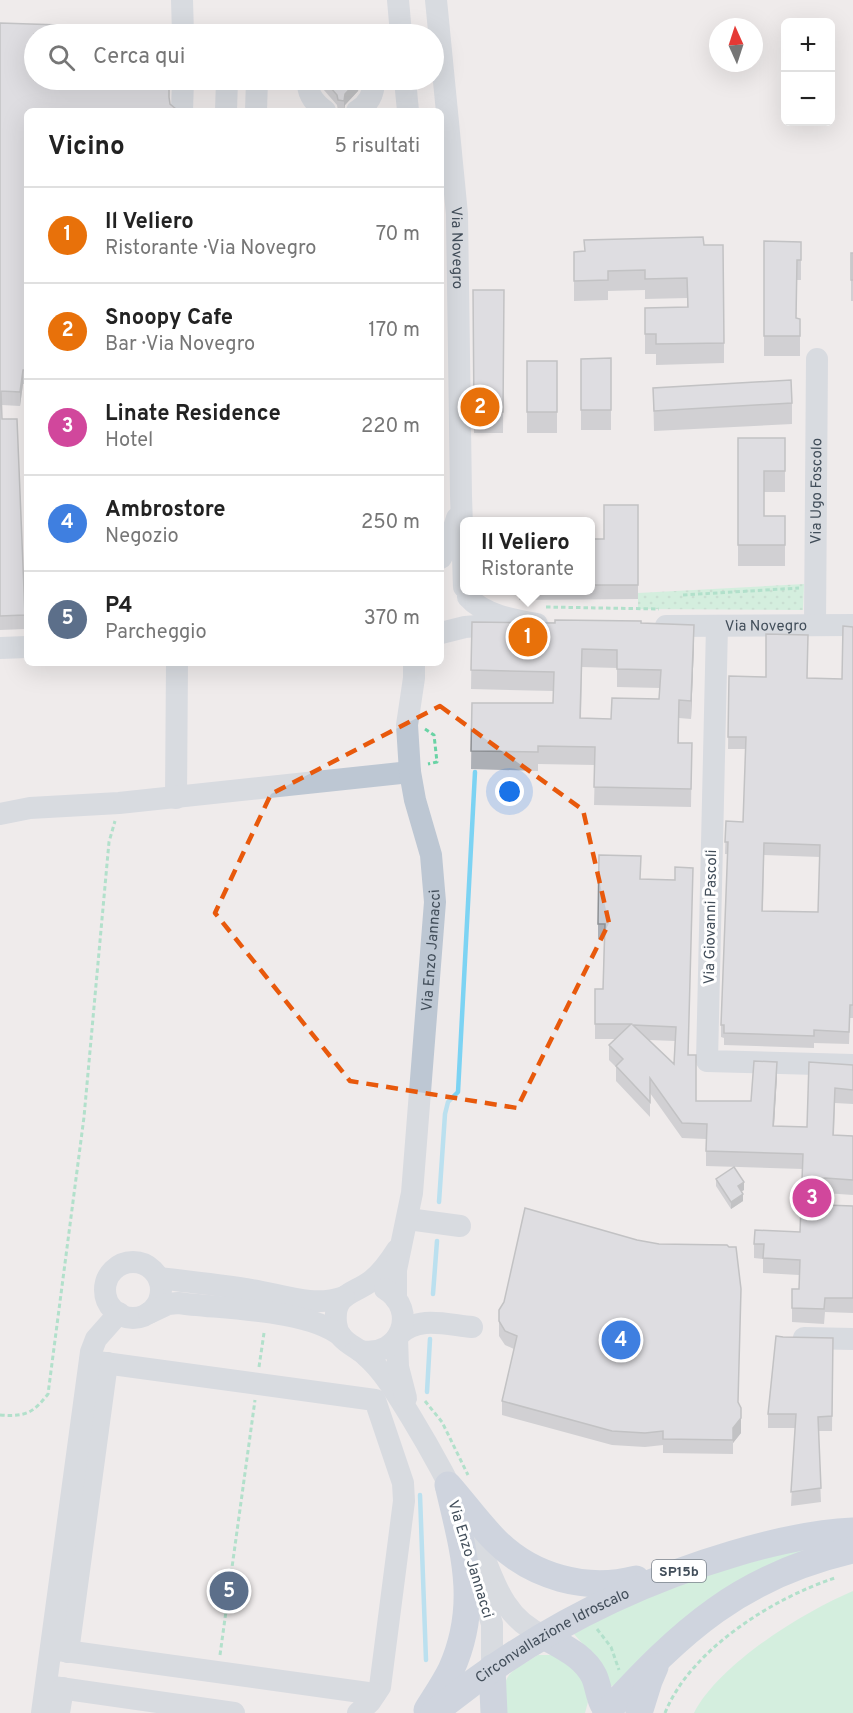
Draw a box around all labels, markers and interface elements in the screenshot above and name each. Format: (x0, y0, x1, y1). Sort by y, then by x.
north arrow (709, 18, 763, 72)
map controls (781, 18, 835, 126)
button: + (781, 18, 835, 72)
search box (24, 24, 444, 90)
icon: search (45, 41, 78, 74)
text: Cerca qui (93, 44, 185, 71)
button: − (781, 72, 835, 126)
text: Vicino (48, 131, 125, 164)
text: 5 risultati (335, 134, 420, 160)
street label: Via Novegro (445, 206, 466, 289)
text: Il Veliero (105, 209, 194, 236)
text: 1 (64, 222, 72, 248)
text: 70 m (376, 222, 420, 248)
text: Ristorante · Via Novegro (105, 236, 317, 262)
text: Snoopy Cafe (105, 305, 233, 332)
text: 2 (61, 318, 74, 344)
text: 170 m (368, 318, 420, 344)
text: Bar · Via Novegro (105, 332, 255, 358)
pin: 2 (460, 384, 500, 430)
text: Linate Residence (105, 401, 281, 428)
text: 3 (62, 414, 74, 440)
text: 220 m (361, 414, 420, 440)
text: Hotel (105, 428, 153, 454)
street label: Via Ugo Foscolo (808, 438, 827, 544)
text: Ambrostore (105, 497, 226, 524)
text: 4 (61, 510, 74, 536)
text: 250 m (361, 510, 420, 536)
popup (460, 517, 595, 595)
text: Negozio (105, 524, 179, 550)
text: Il Veliero (481, 530, 570, 557)
text: Ristorante (481, 557, 574, 583)
text: P4 (105, 593, 133, 620)
text: 5 (61, 606, 74, 632)
text: 370 m (364, 606, 420, 632)
pin: 1 (508, 614, 548, 660)
street label: Via Novegro (725, 617, 807, 637)
text: Parcheggio (105, 620, 207, 646)
your location (495, 777, 524, 806)
street label: Via Giovanni Pascoli (701, 849, 722, 985)
street label: Via Enzo Jannacci (418, 889, 446, 1012)
pin: 3 (792, 1176, 832, 1220)
pin: 4 (602, 1318, 640, 1362)
street label: Via Enzo Jannacci (443, 1498, 497, 1621)
road number: SP15b (652, 1560, 706, 1582)
pin: 5 (210, 1568, 248, 1614)
street label: Circonvallazione Idroscalo (472, 1585, 633, 1688)

